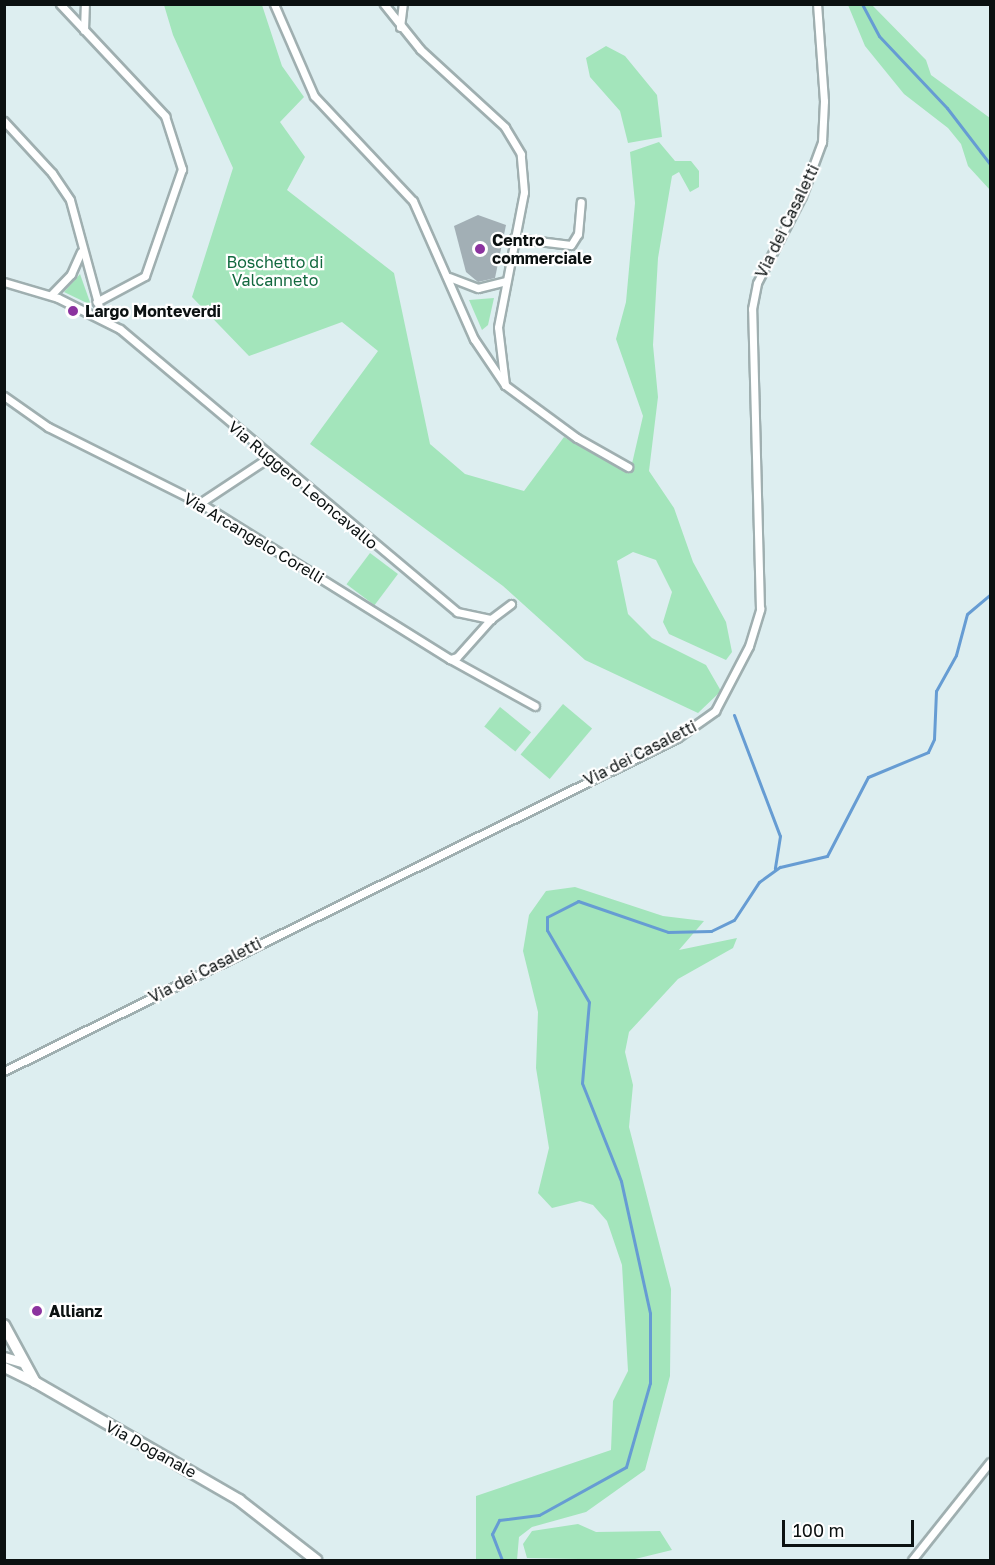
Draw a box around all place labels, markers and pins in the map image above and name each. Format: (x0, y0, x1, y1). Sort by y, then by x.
place label: Centro commerciale (492, 230, 592, 268)
marker: Centro commerciale (473, 242, 487, 256)
place label: Largo Monteverdi (85, 301, 221, 321)
marker: Largo Monteverdi (66, 304, 80, 318)
place label: Allianz (49, 1301, 102, 1321)
marker: Allianz (30, 1304, 44, 1318)

